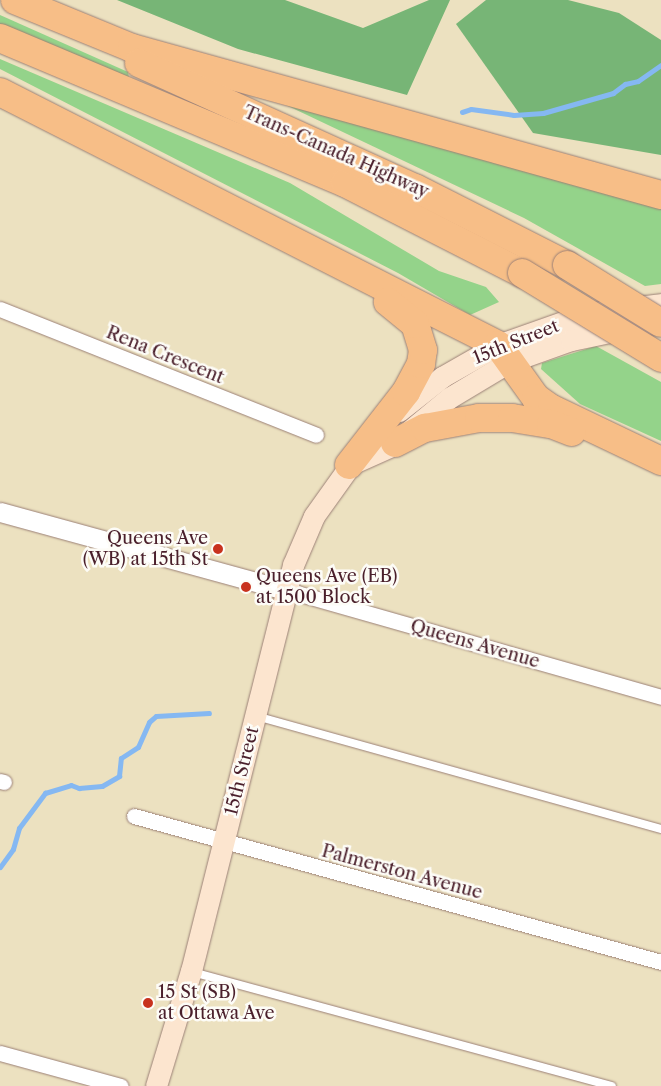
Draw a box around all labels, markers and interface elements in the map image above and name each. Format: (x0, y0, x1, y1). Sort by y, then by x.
street label: Trans-Canada Highway (240, 101, 432, 203)
street label: 15th Street (470, 315, 562, 369)
street label: Rena Crescent (103, 322, 227, 388)
place label: Queens Ave (WB) at 15th St (83, 528, 208, 570)
marker: Queens Ave (WB) at 15th St (212, 543, 224, 555)
place label: Queens Ave (EB) at 1500 Block (256, 566, 398, 608)
marker: Queens Ave (EB) at 1500 Block (240, 581, 252, 593)
street label: Queens Avenue (408, 615, 542, 673)
street label: 15th Street (221, 724, 263, 818)
street label: Palmerston Avenue (319, 840, 485, 904)
place label: 15 St (SB) at Ottawa Ave (158, 982, 276, 1024)
marker: 15 St (SB) at Ottawa Ave (142, 997, 154, 1009)

